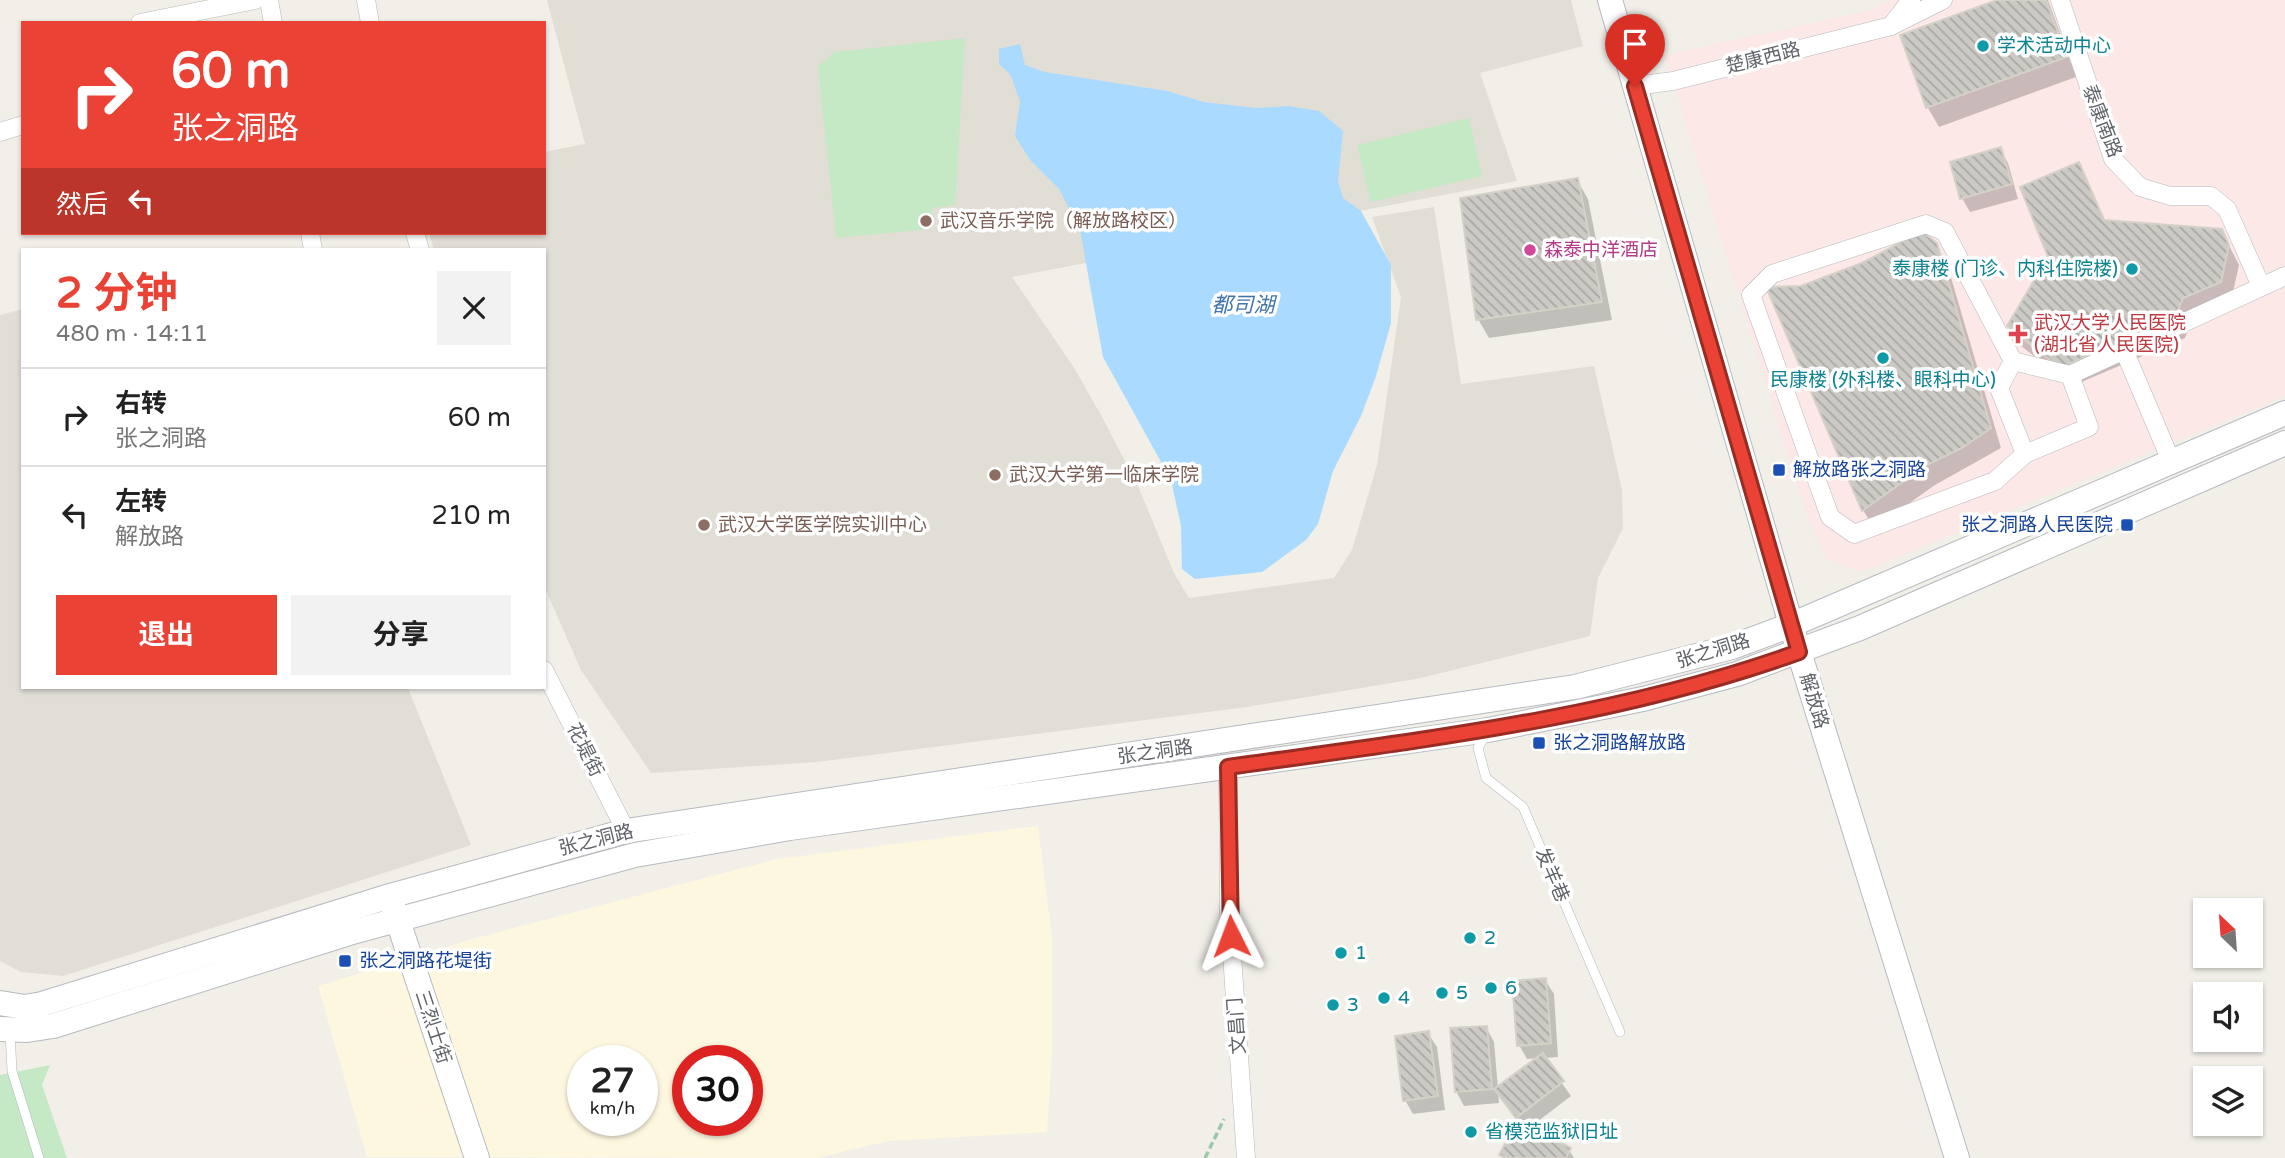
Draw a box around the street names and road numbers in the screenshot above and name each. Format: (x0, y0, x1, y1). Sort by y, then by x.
street label: 楚康西路 (1723, 38, 1803, 78)
street label: 泰康南路 (2078, 82, 2126, 160)
street label: 张之洞路 (1673, 629, 1753, 673)
street label: 解放路 (1795, 671, 1833, 731)
street label: 花堤街 (562, 720, 608, 780)
street label: 张之洞路 (1116, 736, 1194, 768)
street label: 张之洞路 (556, 820, 636, 860)
street label: 发羊巷 (1531, 844, 1573, 906)
street label: 三烈士街 (411, 987, 455, 1067)
street label: 文昌门 (1224, 997, 1250, 1055)

